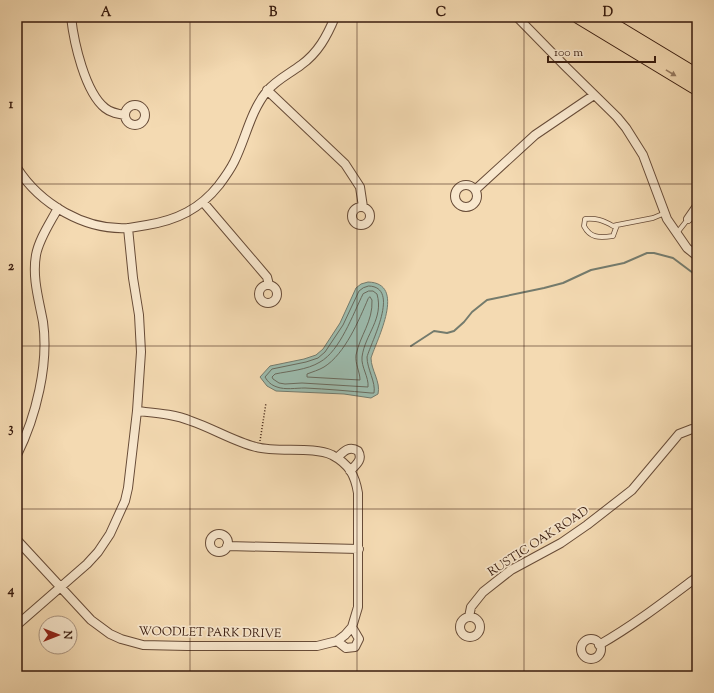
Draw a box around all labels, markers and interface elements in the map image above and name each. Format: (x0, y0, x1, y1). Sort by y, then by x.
text: A (101, 4, 112, 22)
text: B (269, 4, 278, 22)
text: C (436, 4, 446, 22)
text: D (603, 4, 613, 22)
scale bar (548, 38, 655, 64)
text: 100 m (554, 44, 583, 62)
one-way arrow (665, 70, 677, 77)
text: 1 (9, 96, 14, 114)
text: 2 (8, 258, 15, 276)
text: 3 (8, 420, 14, 438)
street label: RUSTIC OAK ROAD (484, 502, 593, 581)
text: 4 (7, 582, 15, 600)
north arrow (38, 615, 78, 655)
street label: WOODLET PARK DRIVE (138, 623, 282, 643)
text: N (59, 630, 75, 640)

